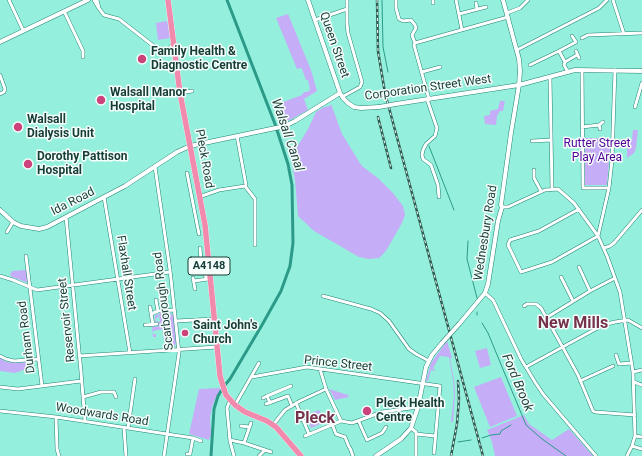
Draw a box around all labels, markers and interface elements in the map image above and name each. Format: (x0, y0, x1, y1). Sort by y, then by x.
street label: Queen Street (316, 10, 352, 80)
place label: Family Health & Diagnostic Centre (151, 45, 247, 73)
marker: Family Health & Diagnostic Centre (136, 53, 148, 65)
street label: Corporation Street West (364, 72, 492, 104)
place label: Walsall Manor Hospital (110, 86, 187, 114)
marker: Walsall Manor Hospital (95, 94, 107, 106)
water label: Walsall Canal (267, 97, 307, 173)
place label: Walsall Dialysis Unit (27, 113, 94, 141)
marker: Walsall Dialysis Unit (12, 121, 24, 133)
street label: Pleck Road (192, 128, 216, 190)
park label: Rutter Street Play Area (564, 137, 630, 165)
place label: Dorothy Pattison Hospital (37, 150, 127, 178)
marker: Dorothy Pattison Hospital (22, 158, 34, 170)
street label: Wednesbury Road (471, 184, 501, 282)
street label: Ida Road (49, 185, 97, 219)
street label: Flaxhall Street (113, 235, 139, 311)
street label: Scarborough Road (151, 251, 177, 351)
road number: A4148 (188, 257, 230, 275)
street label: Reservoir Street (55, 277, 79, 363)
street label: Durham Road (15, 300, 39, 374)
district label: New Mills (538, 314, 608, 334)
place label: Saint John's Church (193, 319, 258, 347)
marker: Saint John's Church (180, 328, 190, 338)
water label: Ford Brook (498, 352, 536, 414)
street label: Prince Street (303, 353, 373, 375)
place label: Pleck Health Centre (376, 397, 444, 425)
street label: Woodwards Road (55, 401, 149, 429)
marker: Pleck Health Centre (361, 405, 373, 417)
district label: Pleck (295, 409, 335, 429)

